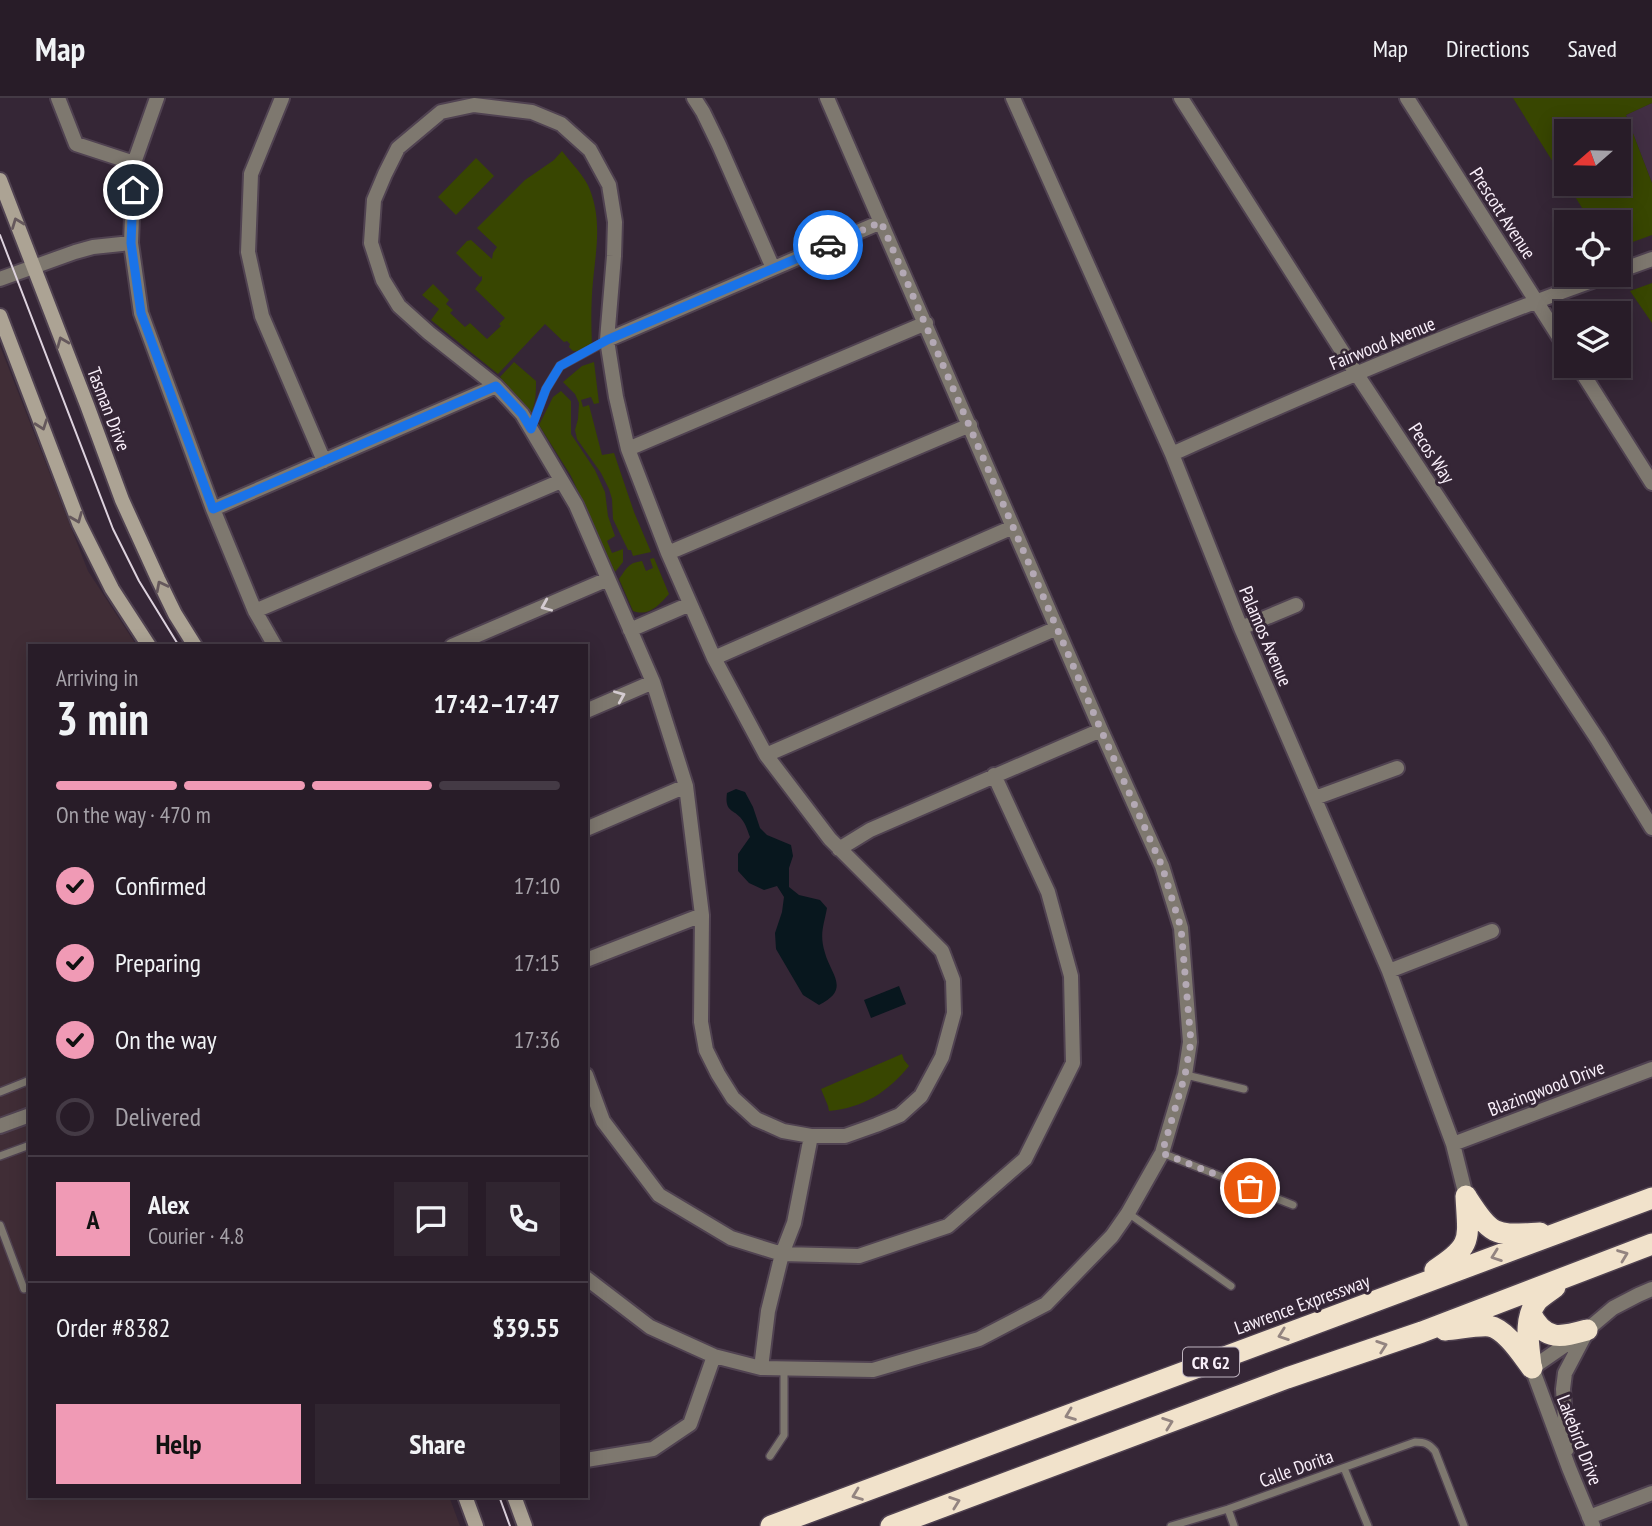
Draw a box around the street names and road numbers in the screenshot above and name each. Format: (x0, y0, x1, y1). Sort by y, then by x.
street label: Prescott Avenue (1465, 163, 1542, 263)
street label: Fairwood Avenue (1326, 311, 1439, 375)
street label: Tasman Drive (82, 364, 136, 454)
street label: Pecos Way (1404, 418, 1461, 489)
street label: Palamos Avenue (1234, 582, 1298, 690)
street label: Blazingwood Drive (1484, 1055, 1608, 1121)
street label: Lawrence Expressway (1231, 1268, 1374, 1340)
road number: CR G2 (1183, 1348, 1239, 1377)
street label: Lakebird Drive (1552, 1392, 1608, 1489)
street label: Calle Dorita (1256, 1444, 1336, 1492)

